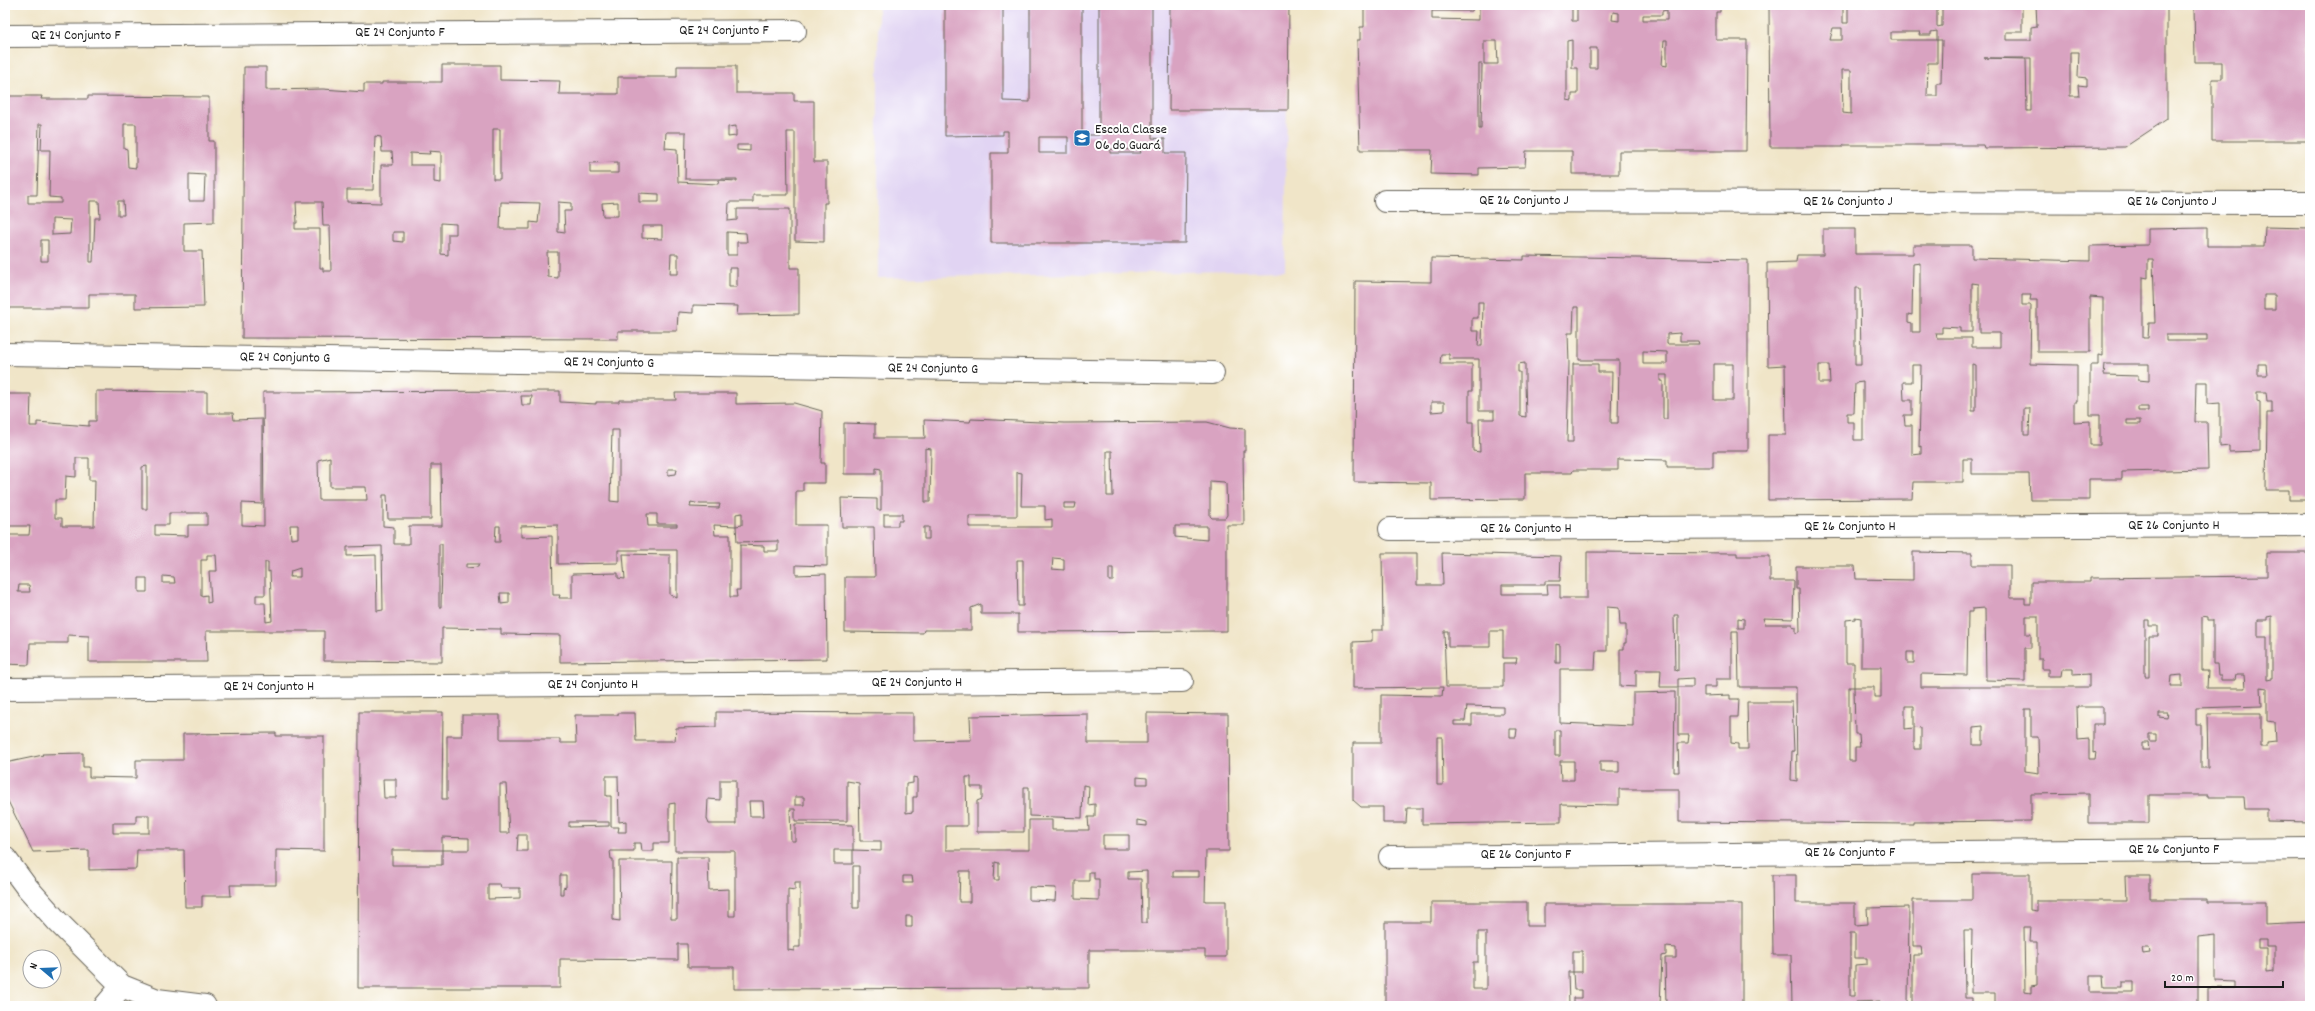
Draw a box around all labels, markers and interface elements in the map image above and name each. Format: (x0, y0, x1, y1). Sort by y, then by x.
street label: QE 24 Conjunto F (679, 21, 769, 41)
street label: QE 24 Conjunto F (355, 23, 445, 43)
street label: QE 24 Conjunto F (31, 26, 121, 46)
place label: Escola Classe 06 do Guará (1095, 120, 1167, 156)
school or university icon: Escola Classe 06 do Guará (1072, 128, 1092, 148)
street label: QE 26 Conjunto J (1479, 191, 1569, 211)
street label: QE 26 Conjunto J (1803, 192, 1893, 212)
street label: QE 26 Conjunto J (2127, 192, 2217, 212)
street label: QE 24 Conjunto G (240, 347, 330, 369)
street label: QE 24 Conjunto G (564, 352, 654, 374)
street label: QE 24 Conjunto G (888, 358, 978, 380)
street label: QE 26 Conjunto H (2128, 516, 2220, 536)
street label: QE 26 Conjunto H (1804, 517, 1896, 537)
street label: QE 26 Conjunto H (1480, 519, 1572, 539)
street label: QE 24 Conjunto H (872, 673, 962, 693)
street label: QE 24 Conjunto H (548, 675, 638, 695)
street label: QE 24 Conjunto H (224, 677, 314, 697)
street label: QE 26 Conjunto F (2129, 840, 2220, 860)
street label: QE 26 Conjunto F (1805, 843, 1896, 863)
street label: QE 26 Conjunto F (1481, 845, 1572, 865)
north arrow (22, 949, 62, 989)
text: N (26, 961, 43, 972)
scale bar (2165, 963, 2283, 989)
text: 20 m (2171, 970, 2194, 987)

